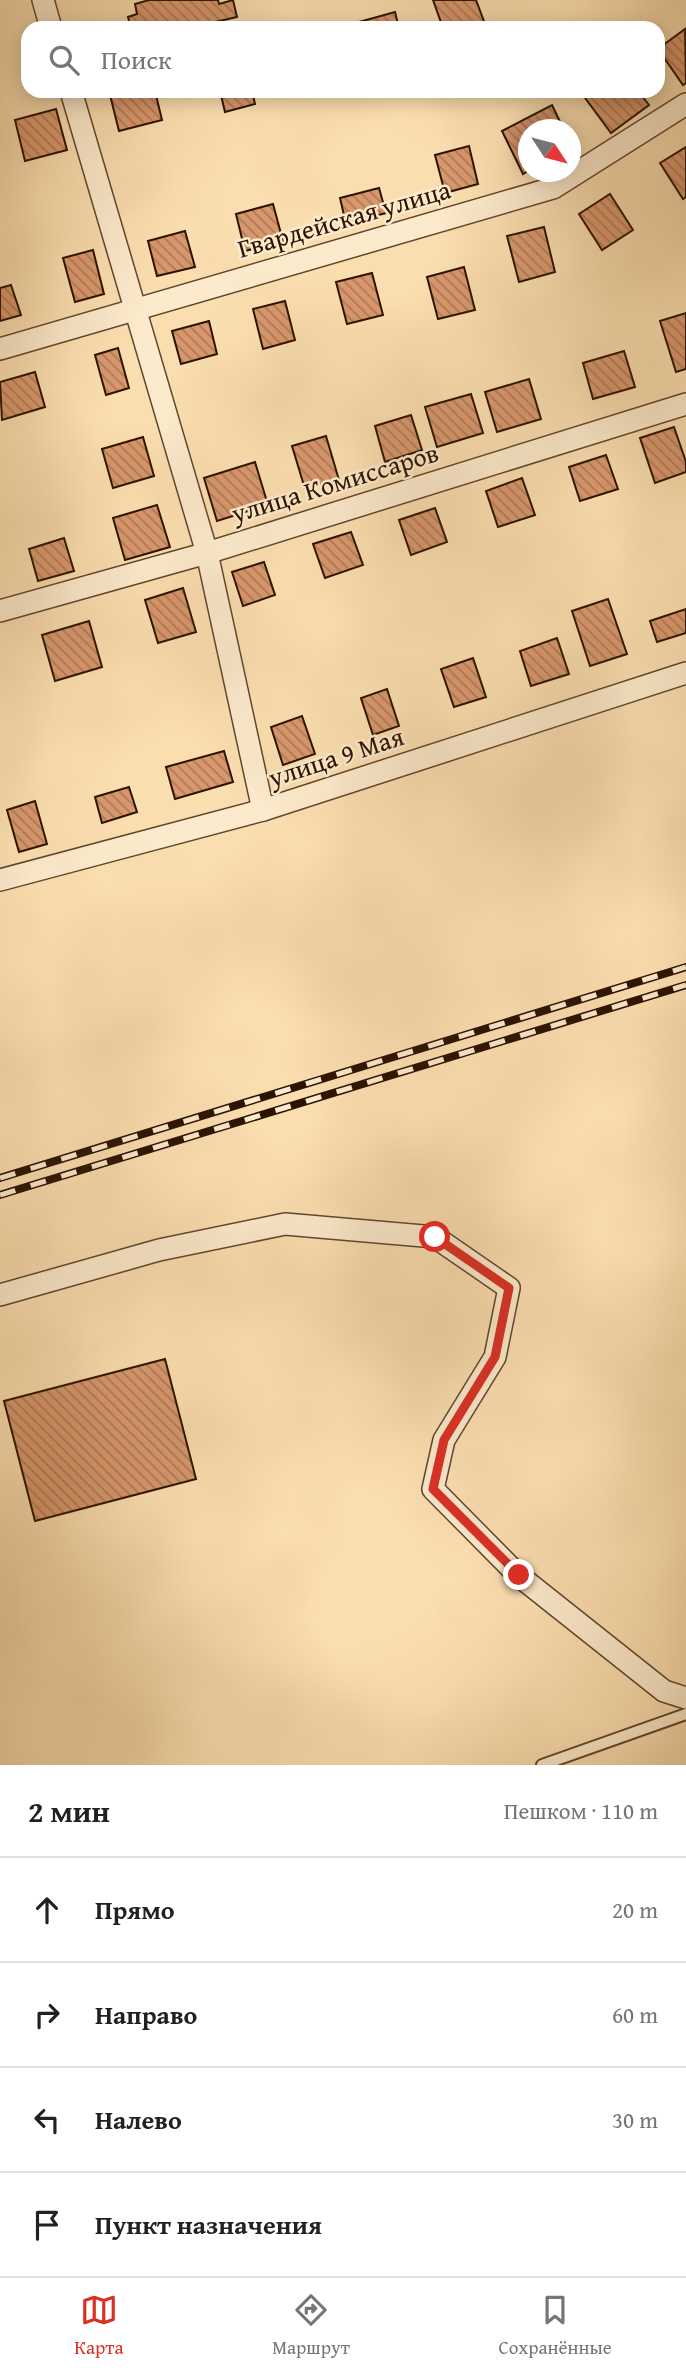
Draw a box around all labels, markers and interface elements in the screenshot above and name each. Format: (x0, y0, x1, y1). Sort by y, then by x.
search box (21, 21, 665, 98)
text: Поиск (101, 40, 172, 79)
icon: search (45, 41, 83, 79)
north arrow (518, 119, 581, 182)
street label: Гвардейская улица (233, 169, 456, 268)
street label: улица Комиссаров (226, 433, 443, 533)
street label: улица 9 Мая (262, 716, 408, 797)
route start (419, 1221, 450, 1252)
route end (503, 1559, 534, 1590)
text: 2 мин (28, 1789, 110, 1833)
text: Пешком · 110 m (504, 1794, 658, 1827)
text: Прямо (95, 1890, 175, 1929)
icon: ahead (28, 1891, 66, 1929)
text: 20 m (612, 1893, 658, 1926)
text: Направо (95, 1995, 197, 2034)
icon: right (28, 1996, 66, 2034)
text: 60 m (612, 1998, 658, 2031)
text: Налево (95, 2100, 182, 2139)
icon: left (28, 2101, 66, 2139)
text: 30 m (612, 2103, 658, 2136)
text: Пункт назначения (95, 2205, 322, 2244)
icon: arrive (28, 2206, 66, 2244)
tab: Карта (74, 2291, 124, 2361)
tab: Маршрут (272, 2291, 350, 2361)
tab: Сохранённые (498, 2291, 612, 2361)

